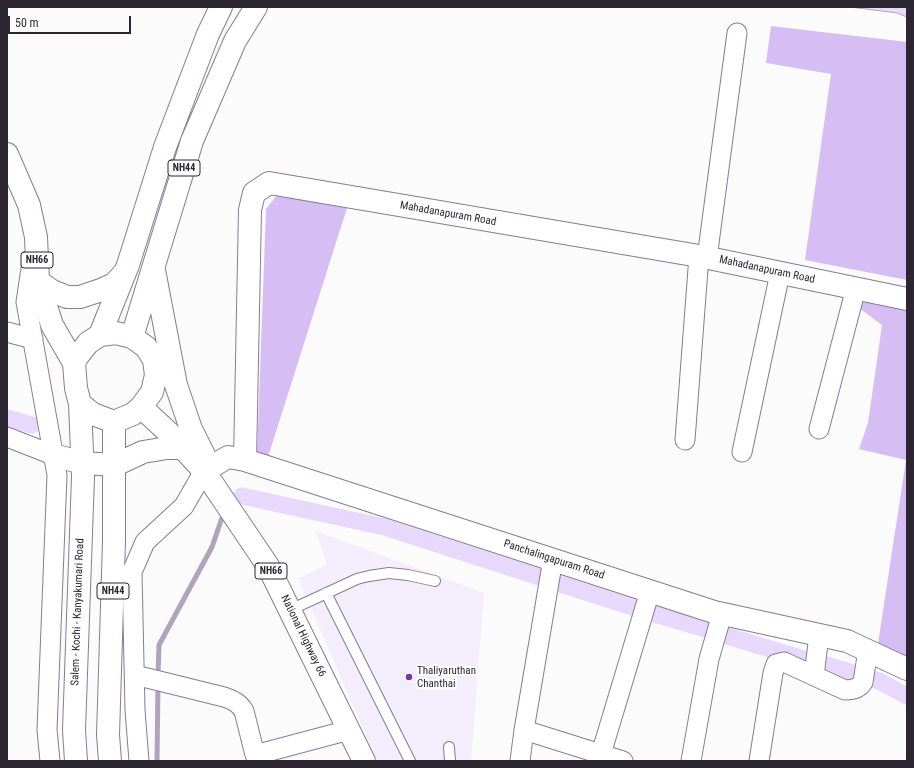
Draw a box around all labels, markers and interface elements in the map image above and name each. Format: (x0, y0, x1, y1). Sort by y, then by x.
scale bar (10, 8, 133, 34)
text: 50 m (15, 16, 39, 30)
road number: NH44 (168, 160, 200, 176)
street label: Mahadanapuram Road (399, 199, 497, 229)
road number: NH66 (21, 252, 53, 268)
street label: Mahadanapuram Road (718, 253, 816, 287)
street label: Panchalingapuram Road (502, 537, 606, 583)
street label: Salem - Kochi - Kanyakumari Road (69, 538, 87, 686)
road number: NH66 (255, 563, 287, 579)
road number: NH44 (97, 583, 129, 599)
street label: National Highway 66 (277, 593, 329, 679)
place label: Thaliyaruthan Chanthai (417, 664, 476, 690)
marker: Thaliyaruthan Chanthai (404, 672, 414, 682)

